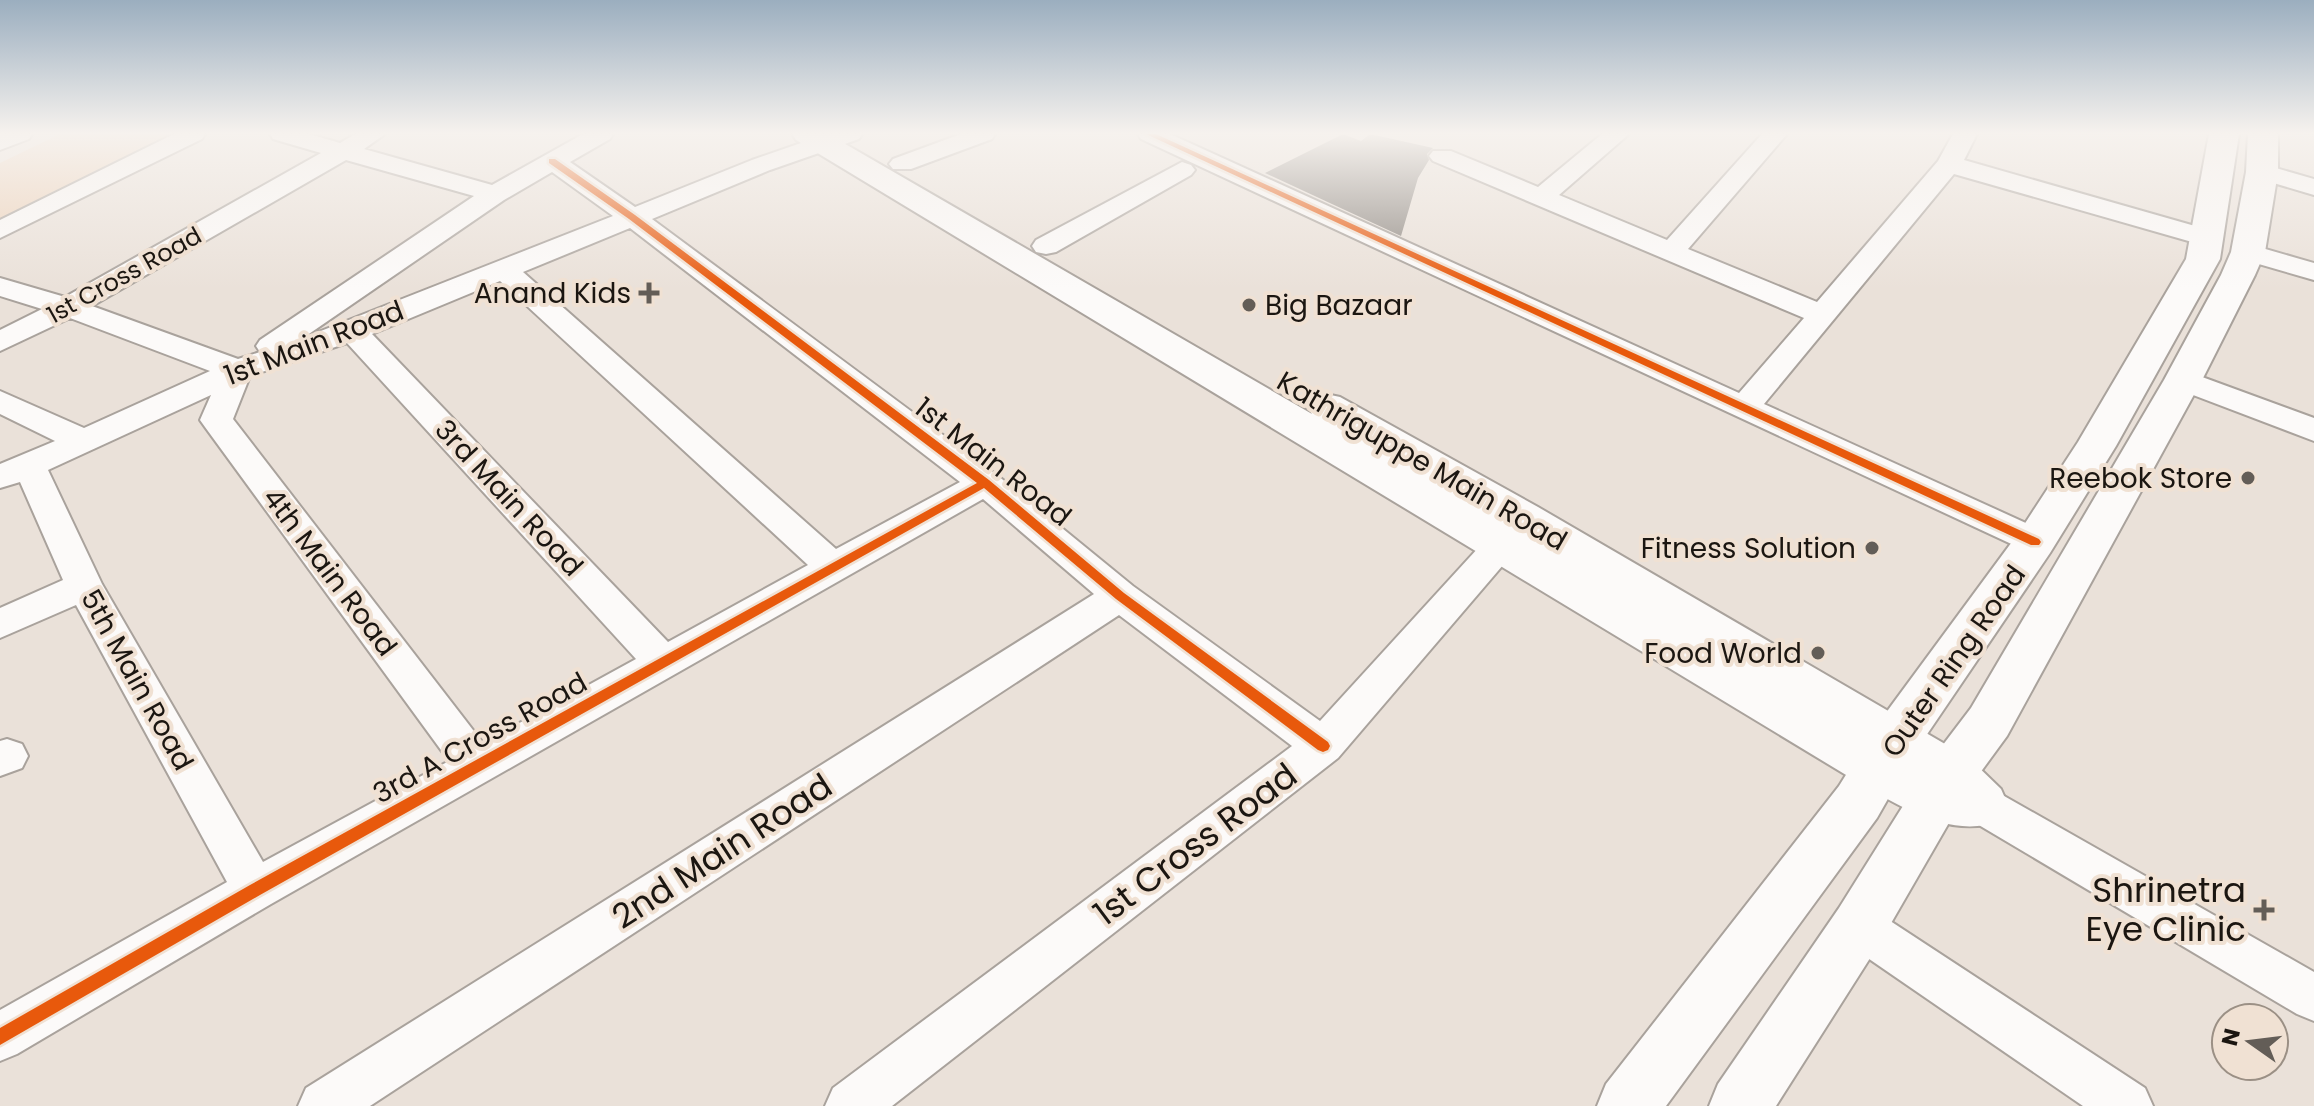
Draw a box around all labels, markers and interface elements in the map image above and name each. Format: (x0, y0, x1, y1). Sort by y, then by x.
street label: 1st Cross Road (41, 219, 207, 331)
place label: Anand Kids (474, 274, 631, 313)
marker: Anand Kids (638, 282, 660, 304)
place label: Big Bazaar (1265, 286, 1413, 325)
street label: 1st Main Road (219, 291, 409, 395)
marker: Big Bazaar (1240, 296, 1258, 314)
street label: Kathriguppe Main Road (1270, 362, 1574, 560)
street label: 1st Main Road (906, 388, 1080, 536)
street label: 3rd Main Road (426, 411, 592, 585)
place label: Reebok Store (2049, 459, 2232, 498)
marker: Reebok Store (2239, 469, 2257, 487)
street label: 4th Main Road (254, 480, 406, 664)
place label: Fitness Solution (1641, 529, 1856, 568)
marker: Fitness Solution (1863, 539, 1881, 557)
street label: Outer Ring Road (1873, 557, 2035, 765)
street label: 5th Main Road (71, 583, 203, 777)
place label: Food World (1644, 634, 1802, 673)
marker: Food World (1809, 644, 1827, 662)
street label: 3rd A Cross Road (366, 663, 594, 813)
street label: 1st Cross Road (1083, 751, 1307, 937)
street label: 2nd Main Road (603, 762, 841, 940)
place label: Shrinetra Eye Clinic (2086, 866, 2246, 953)
marker: Shrinetra Eye Clinic (2253, 899, 2275, 921)
north arrow (2210, 1002, 2290, 1082)
text: N (2214, 1026, 2248, 1049)

